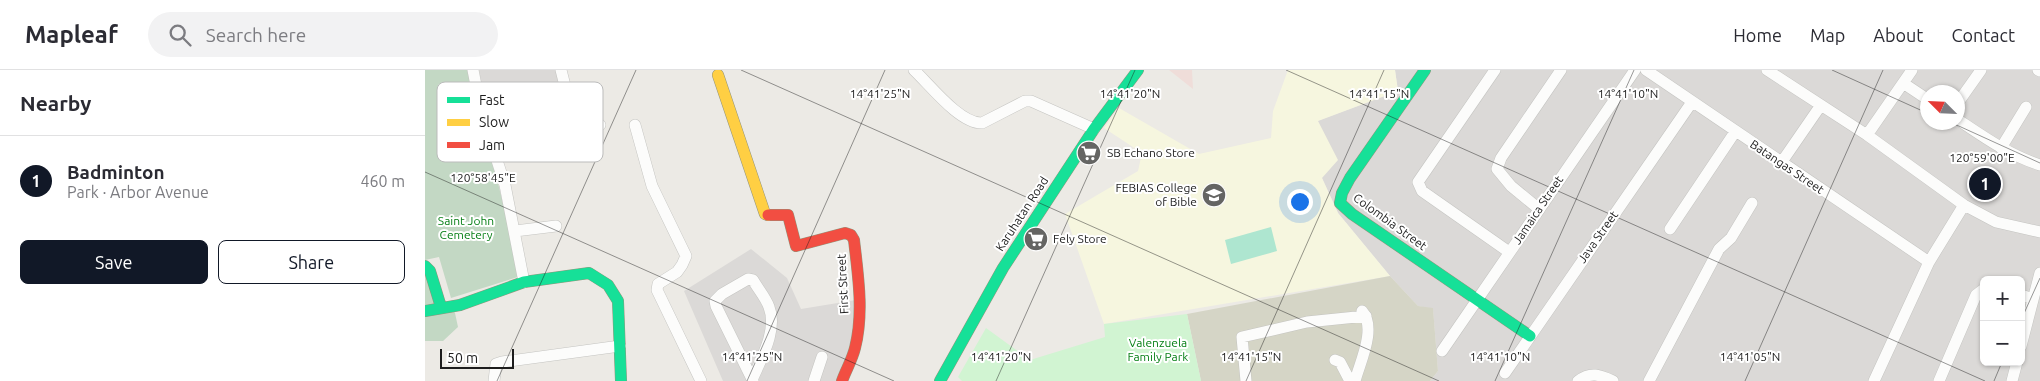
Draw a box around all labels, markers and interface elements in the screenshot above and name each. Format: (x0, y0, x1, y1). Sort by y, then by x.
search box (148, 12, 498, 57)
text: Mapleaf (25, 21, 118, 48)
icon: search (166, 21, 194, 49)
text: Search here (206, 24, 306, 46)
text: Home (1733, 25, 1782, 45)
text: Map (1810, 25, 1845, 45)
text: About (1873, 25, 1923, 45)
text: Contact (1951, 25, 2015, 45)
legend (437, 82, 603, 162)
north arrow (1920, 85, 1965, 130)
text: 14°41'25"N (850, 87, 910, 100)
text: 14°41'20"N (1100, 87, 1160, 100)
text: 14°41'15"N (1349, 87, 1409, 100)
text: 14°41'10"N (1598, 87, 1658, 100)
text: Nearby (20, 91, 91, 115)
text: Fast (479, 92, 505, 108)
text: Slow (479, 114, 509, 130)
text: Jam (479, 137, 505, 153)
street label: Batangas Street (1748, 137, 1827, 196)
supermarket icon: SB Echano Store (1076, 140, 1102, 166)
place label: SB Echano Store (1107, 146, 1195, 159)
text: 120°59'00"E (1949, 151, 2015, 164)
text: Badminton (67, 161, 165, 183)
pin: 1 (1969, 165, 2001, 203)
text: 120°58'45"E (450, 171, 516, 184)
text: 1 (31, 172, 41, 190)
text: 460 m (360, 172, 405, 190)
street label: Jamaica Street (1510, 173, 1565, 246)
street label: Karuhatan Road (993, 174, 1050, 253)
place label: FEBIAS College of Bible (1115, 181, 1197, 208)
school or university icon: FEBIAS College of Bible (1201, 182, 1227, 208)
text: Park · Arbor Avenue (67, 183, 209, 201)
your location (1287, 189, 1313, 215)
street label: Colombia Street (1351, 191, 1430, 253)
street label: Java Street (1575, 208, 1620, 265)
park label: Saint John Cemetery (438, 214, 494, 241)
supermarket icon: Fely Store (1023, 226, 1049, 252)
place label: Fely Store (1053, 232, 1107, 245)
button: Save (20, 240, 208, 284)
button: Share (218, 240, 405, 284)
street label: First Street (834, 253, 851, 314)
map controls (1980, 276, 2025, 366)
button: + (1980, 276, 2025, 321)
button: − (1980, 321, 2025, 366)
park label: Valenzuela Family Park (1128, 336, 1188, 363)
scale bar (440, 346, 514, 369)
text: 50 m (447, 350, 478, 366)
text: 14°41'25"N (722, 350, 782, 363)
text: 14°41'20"N (971, 350, 1031, 363)
text: 14°41'15"N (1221, 350, 1281, 363)
text: 14°41'10"N (1470, 350, 1530, 363)
text: 14°41'05"N (1720, 350, 1780, 363)

